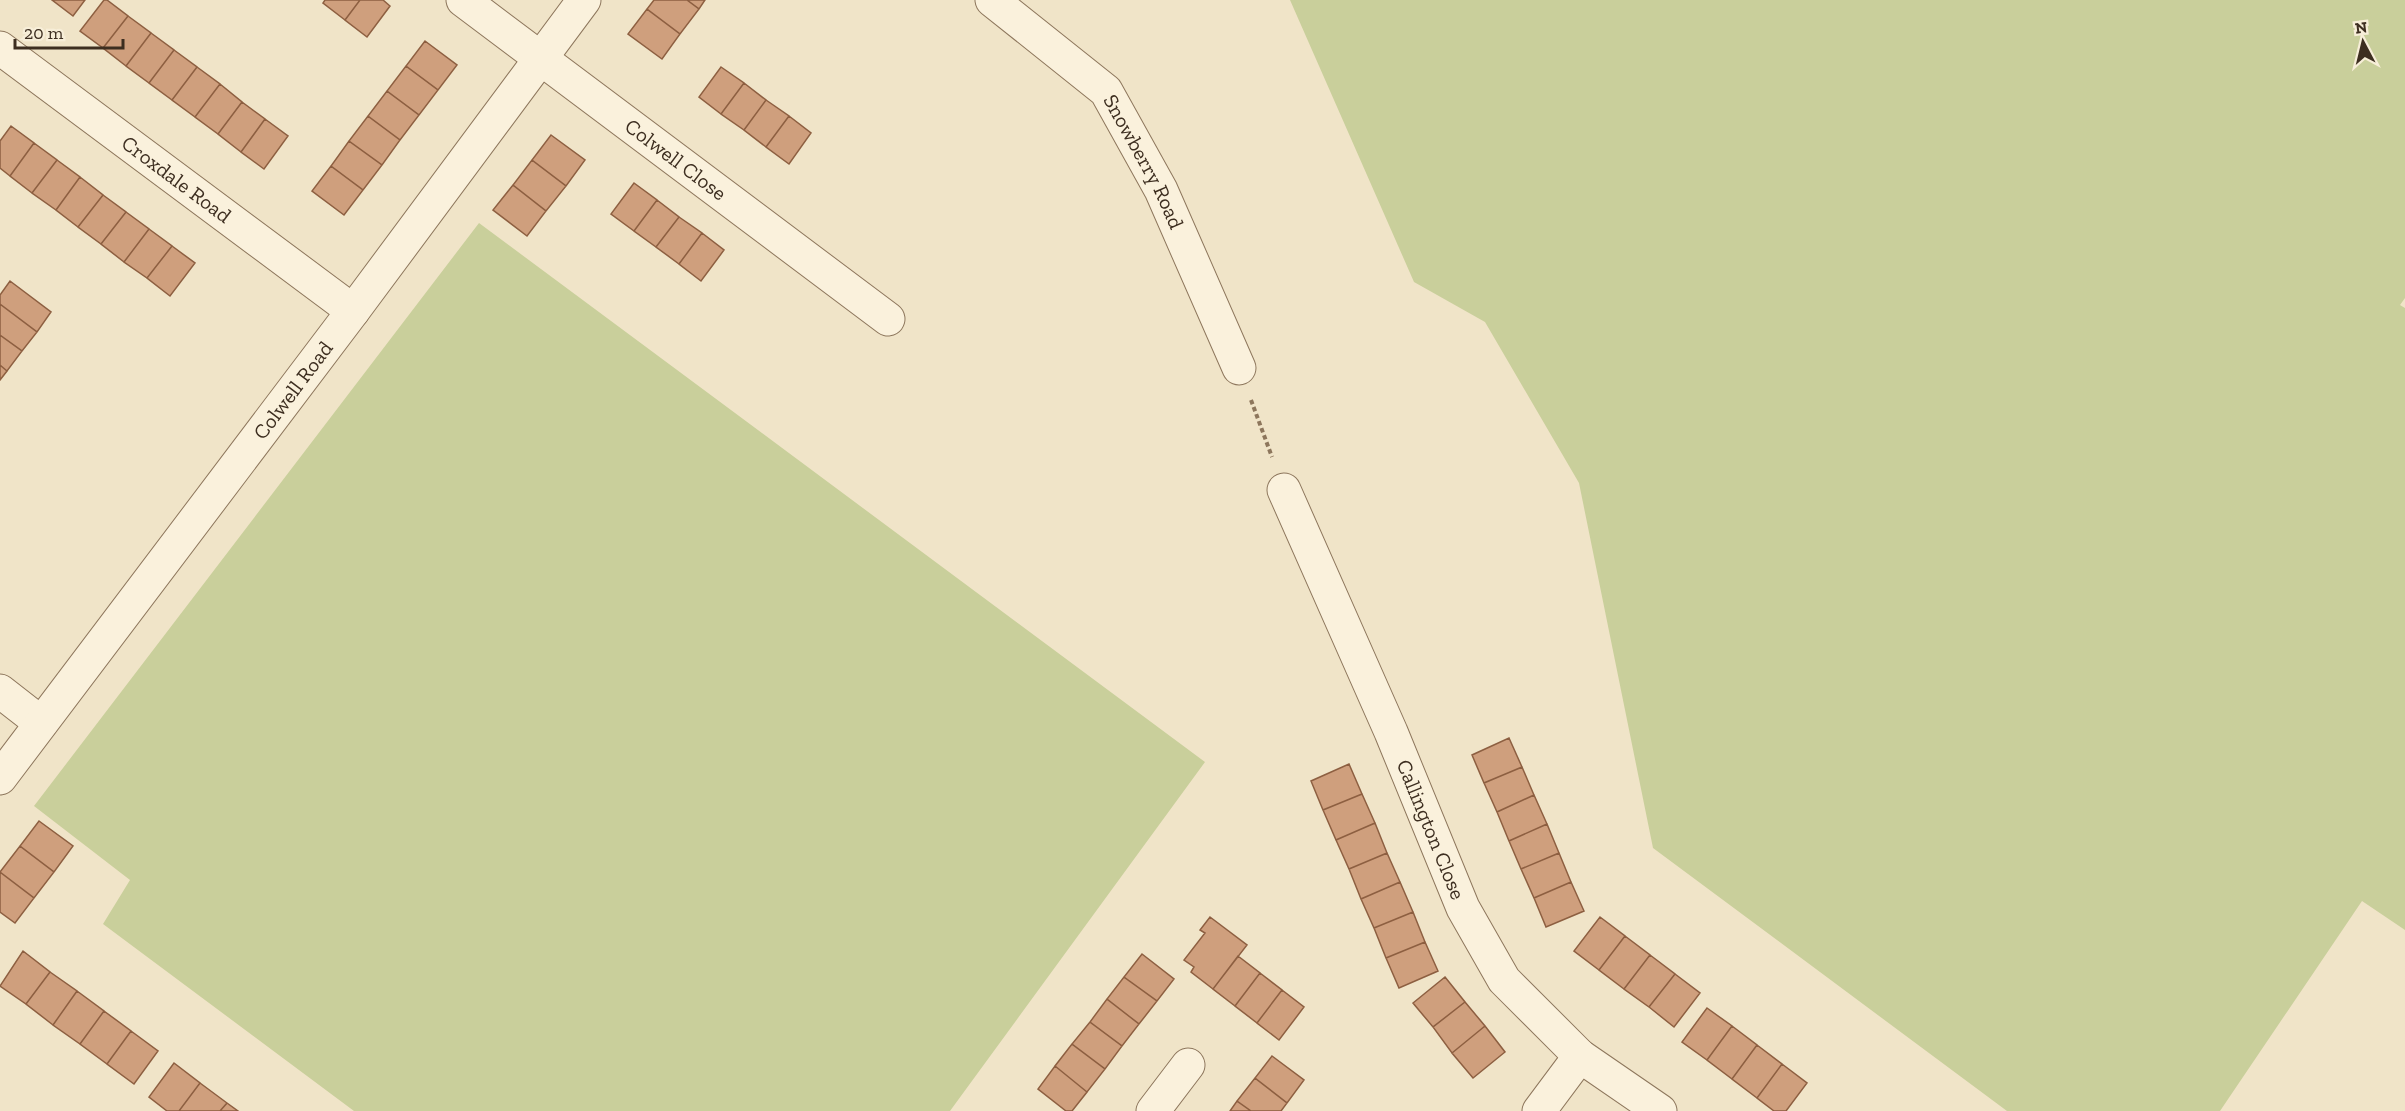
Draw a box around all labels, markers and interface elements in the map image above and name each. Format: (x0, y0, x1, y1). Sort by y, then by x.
scale bar (15, 12, 123, 50)
north arrow (2333, 12, 2393, 72)
text: N (2354, 17, 2368, 38)
text: 20 m (24, 22, 64, 44)
street label: Snowberry Road (1098, 90, 1190, 233)
street label: Colwell Close (620, 113, 732, 206)
street label: Croxdale Road (117, 130, 237, 228)
street label: Colwell Road (248, 336, 338, 444)
street label: Callington Close (1392, 756, 1471, 903)

